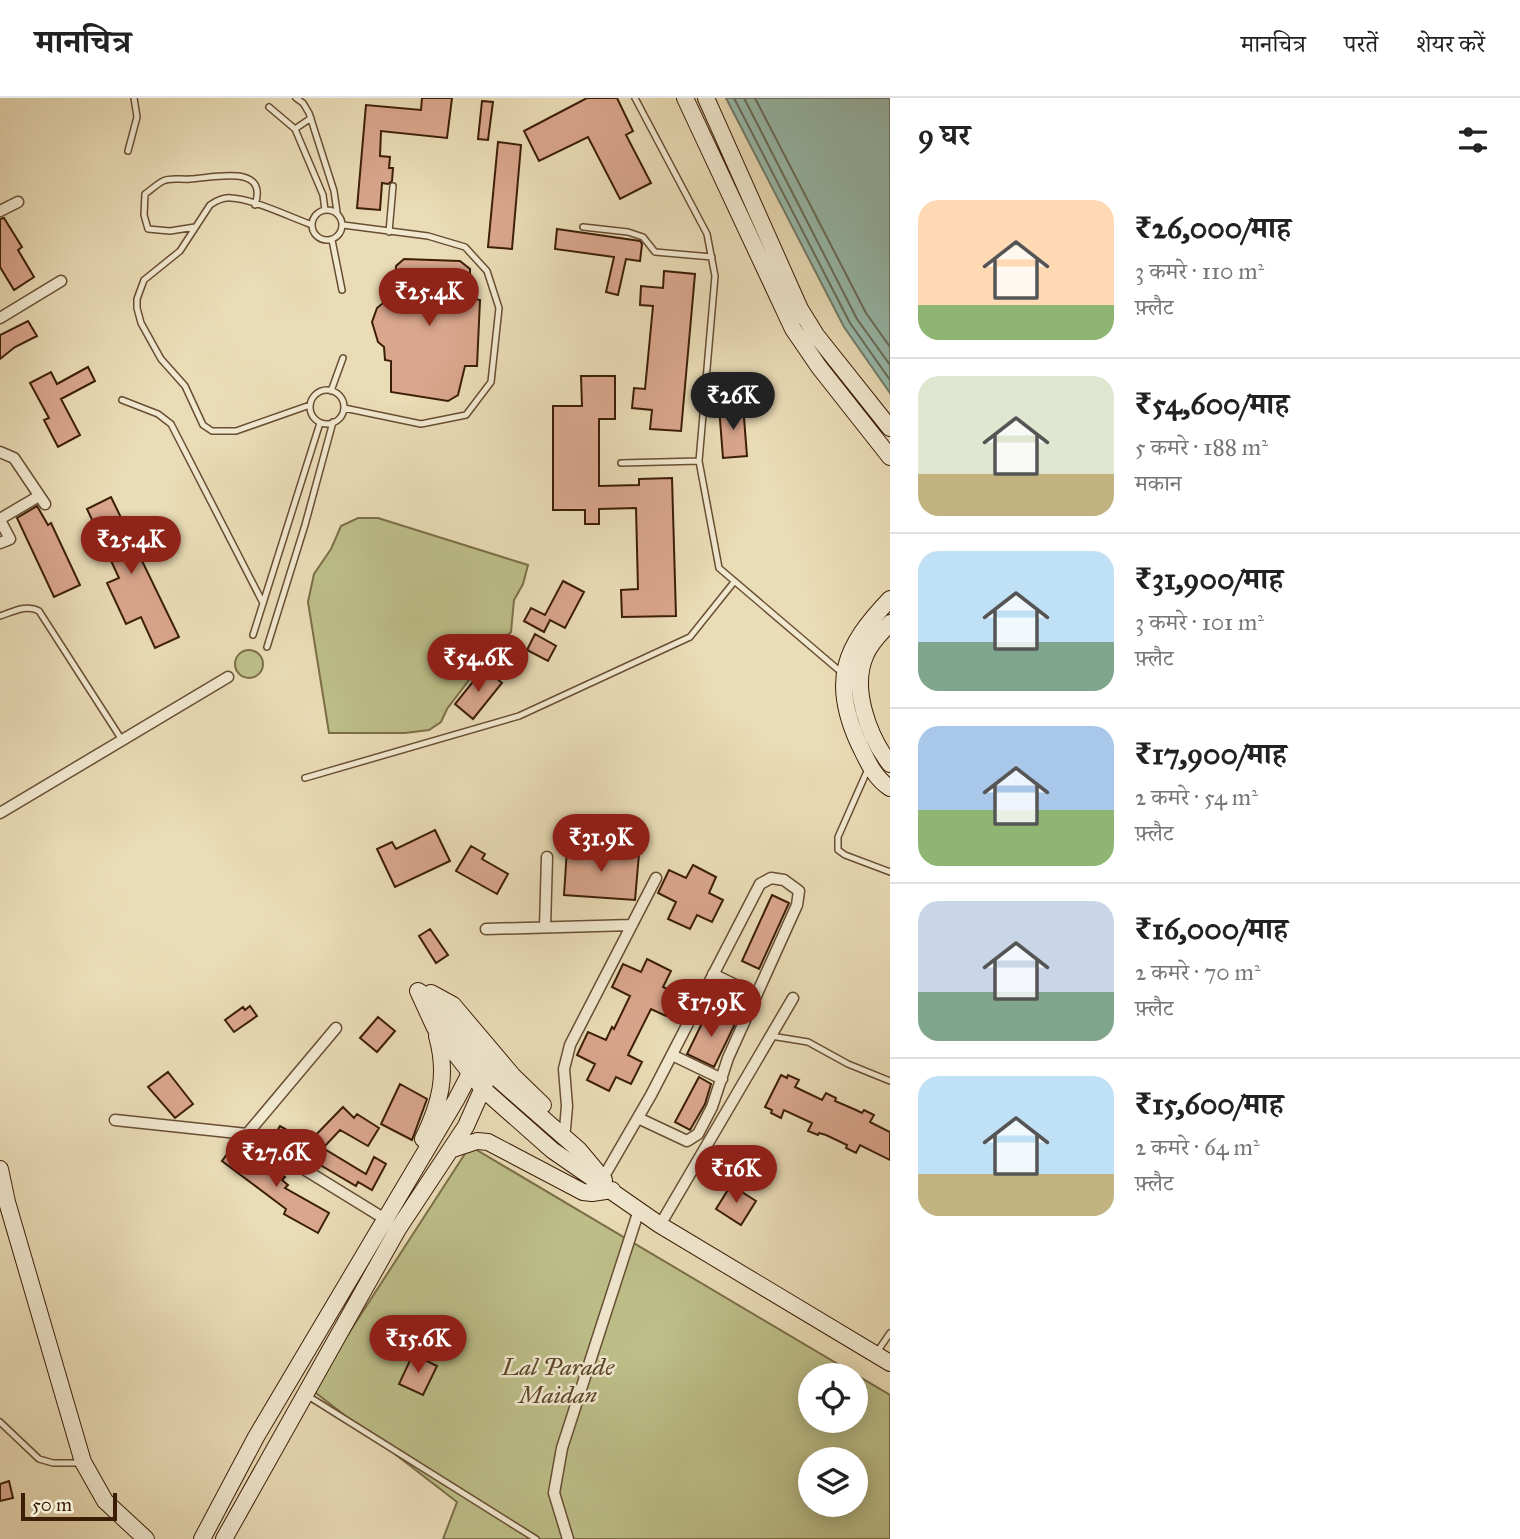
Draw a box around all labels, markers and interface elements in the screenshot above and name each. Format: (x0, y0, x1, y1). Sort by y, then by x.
text: मानचित्र (35, 22, 131, 62)
text: मानचित्र (1241, 29, 1306, 59)
text: परतें (1344, 29, 1378, 59)
text: शेयर करें (1416, 29, 1485, 59)
text: 9 घर (918, 117, 970, 153)
icon: filters (1454, 121, 1492, 159)
text: ₹26,000/माह (1135, 210, 1291, 246)
icon: home (974, 228, 1058, 312)
text: 3 कमरे · 110 m² (1135, 257, 1264, 285)
pin: ₹25.4K (372, 268, 486, 328)
text: ₹25.4K (395, 277, 463, 305)
text: फ़्लैट (1135, 293, 1173, 321)
pin: ₹26K (692, 372, 774, 432)
text: ₹26K (707, 381, 759, 409)
text: ₹54,600/माह (1135, 386, 1289, 422)
icon: home (974, 404, 1058, 488)
text: 5 कमरे · 188 m² (1135, 433, 1268, 461)
text: मकान (1135, 469, 1182, 497)
pin: ₹25.4K (74, 517, 188, 576)
text: ₹25.4K (97, 525, 165, 553)
text: ₹31,900/माह (1135, 561, 1283, 597)
icon: home (974, 579, 1058, 663)
text: 3 कमरे · 101 m² (1135, 608, 1264, 636)
pin: ₹54.6K (421, 634, 535, 694)
text: ₹54.6K (443, 643, 513, 671)
text: फ़्लैट (1135, 644, 1173, 672)
text: ₹17,900/माह (1135, 736, 1287, 772)
icon: home (974, 754, 1058, 838)
text: 2 कमरे · 54 m² (1135, 783, 1258, 811)
pin: ₹31.9K (544, 814, 658, 874)
text: फ़्लैट (1135, 819, 1173, 847)
text: ₹31.9K (569, 823, 633, 851)
text: ₹16,000/माह (1135, 911, 1288, 947)
icon: home (974, 929, 1058, 1013)
text: 2 कमरे · 70 m² (1135, 958, 1261, 986)
pin: ₹17.9K (654, 979, 768, 1039)
text: ₹17.9K (677, 988, 745, 1016)
text: फ़्लैट (1135, 994, 1173, 1022)
text: ₹15,600/माह (1135, 1086, 1283, 1122)
icon: home (974, 1104, 1058, 1188)
pin: ₹27.6K (219, 1130, 333, 1189)
text: 2 कमरे · 64 m² (1135, 1133, 1260, 1161)
text: ₹27.6K (242, 1138, 310, 1166)
pin: ₹16K (695, 1146, 777, 1205)
text: ₹16K (711, 1154, 761, 1182)
text: फ़्लैट (1135, 1169, 1173, 1197)
pin: ₹15.6K (361, 1316, 475, 1375)
text: ₹15.6K (386, 1324, 450, 1352)
park label: Lal Parade Maidan (501, 1352, 615, 1410)
map controls (798, 1363, 868, 1517)
button: locate (798, 1363, 868, 1433)
button: layers (798, 1447, 868, 1517)
scale bar (21, 1490, 117, 1522)
text: 50 m (32, 1493, 72, 1516)

